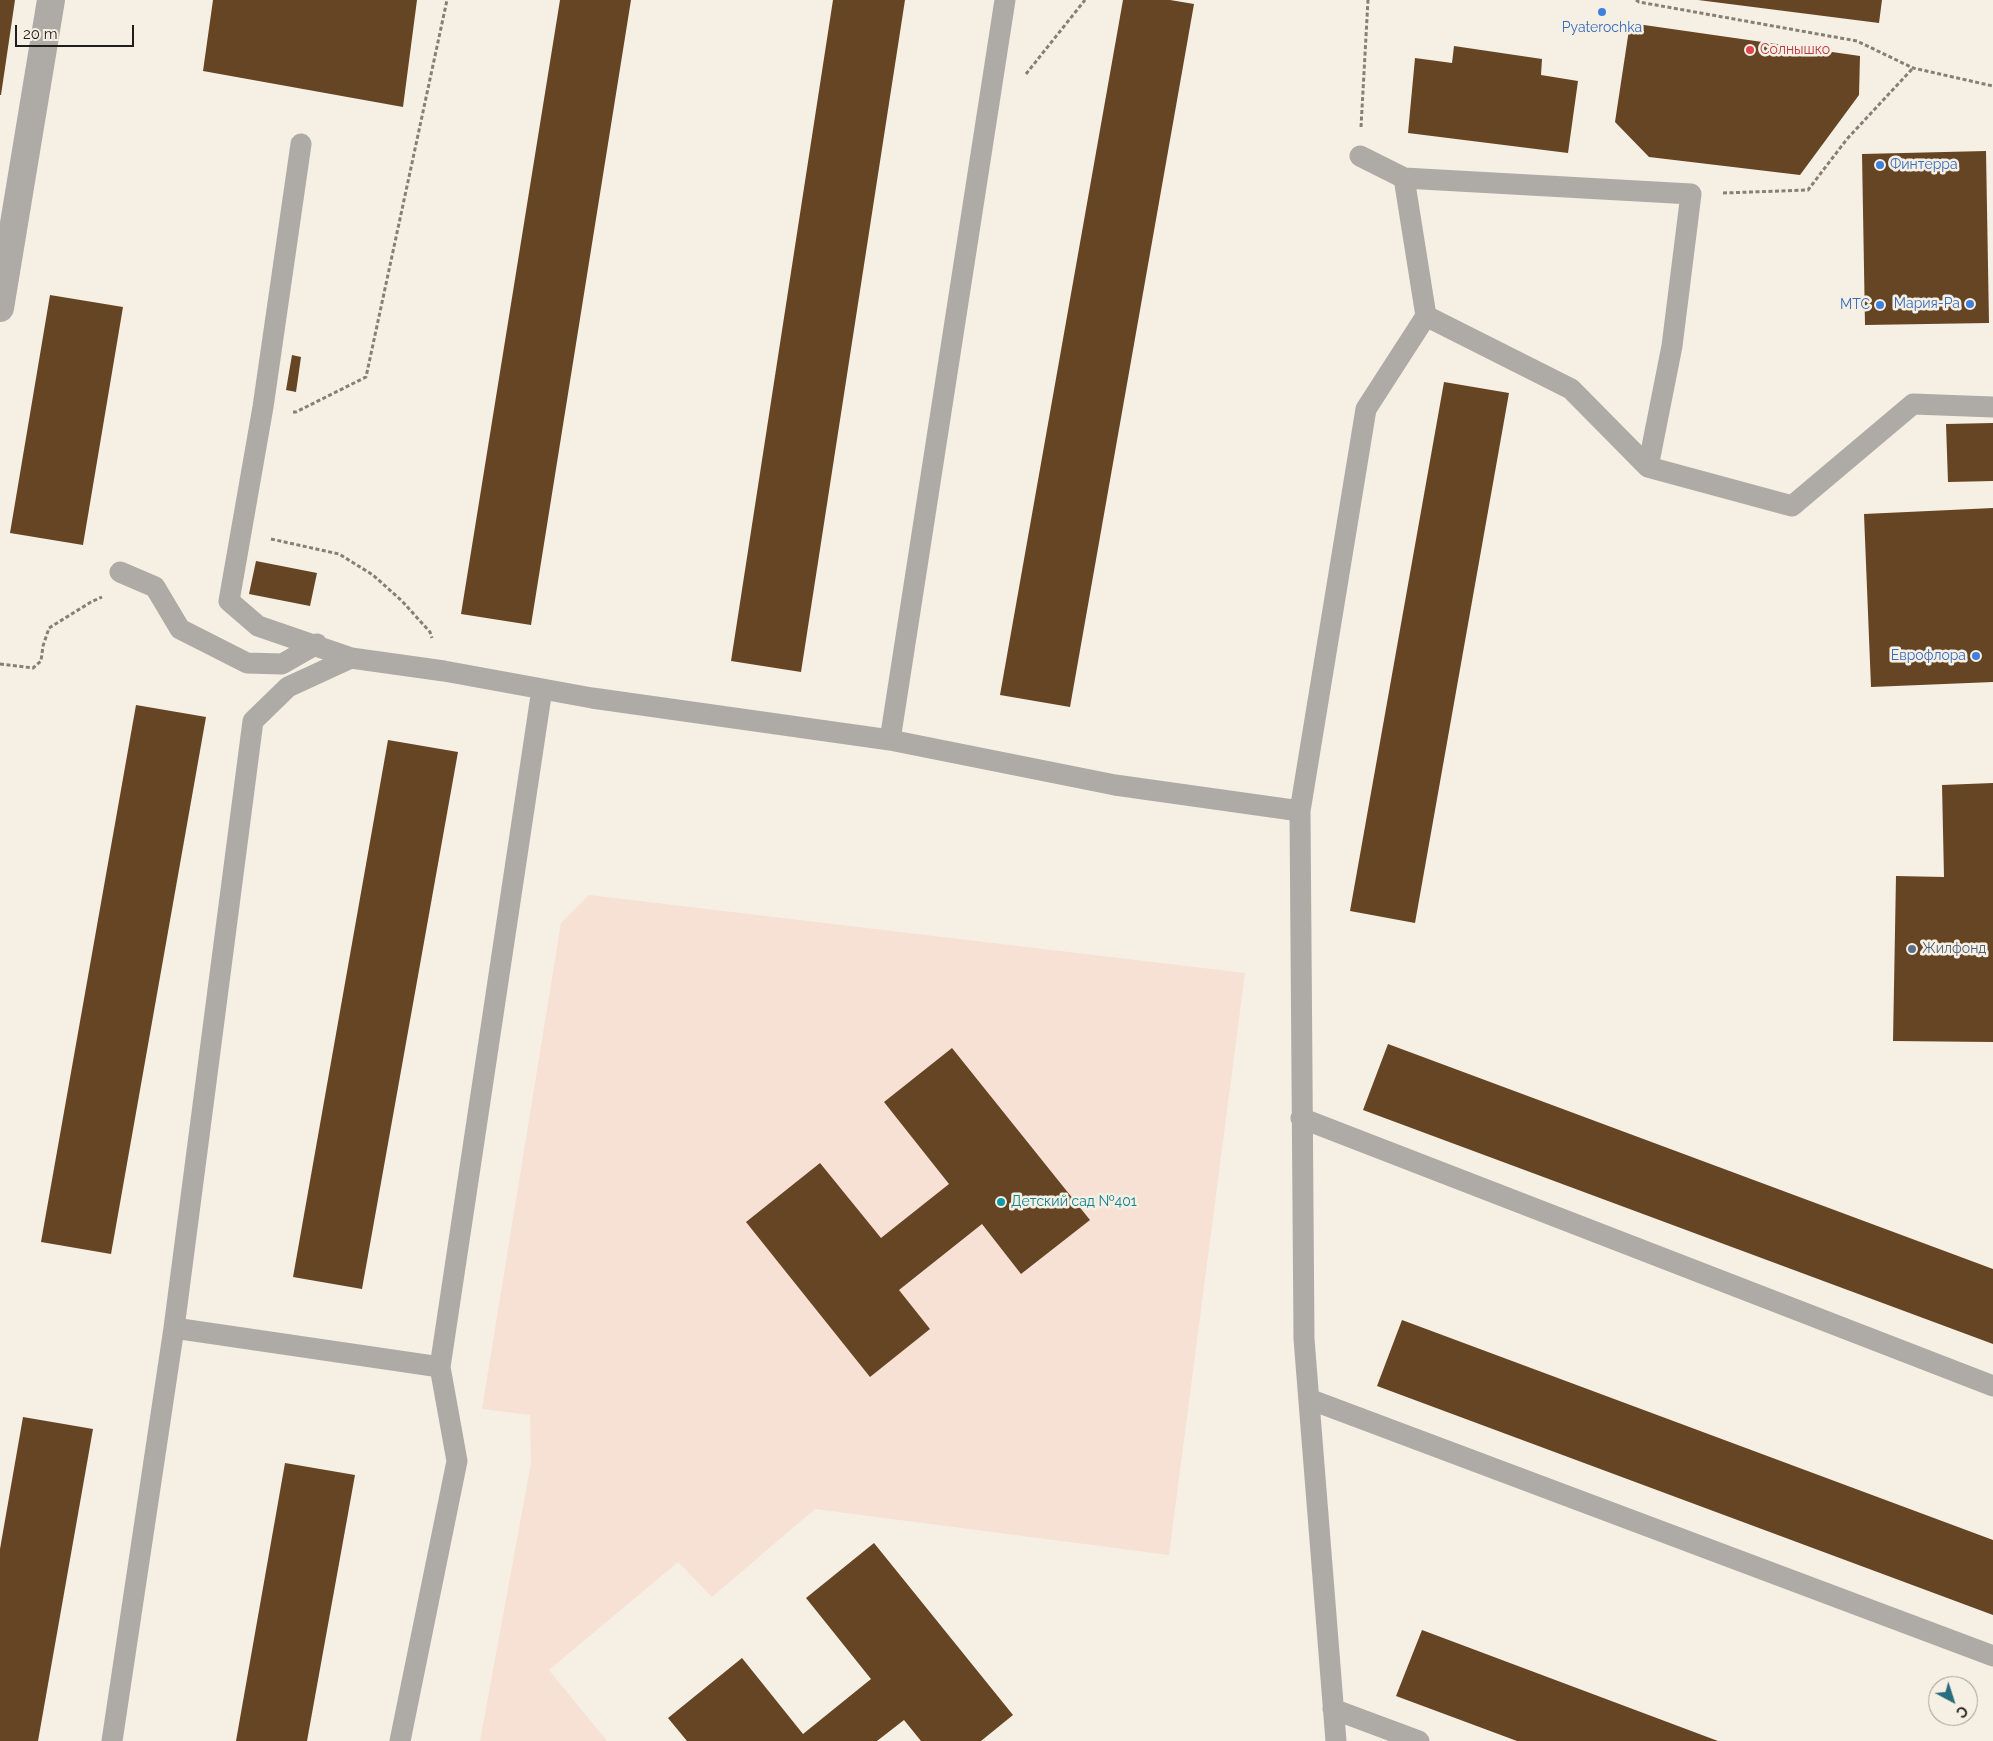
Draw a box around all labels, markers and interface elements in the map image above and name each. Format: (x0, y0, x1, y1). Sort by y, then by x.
marker: Pyaterochka (1596, 6, 1608, 18)
scale bar (18, 15, 136, 47)
place label: Pyaterochka (1562, 20, 1642, 36)
text: 20 m (23, 25, 58, 43)
place label: Солнышко (1760, 42, 1830, 58)
marker: Солнышко (1744, 44, 1756, 56)
place label: Финтерра (1890, 157, 1958, 173)
marker: Финтерра (1874, 159, 1886, 171)
place label: Мария-Ра (1894, 296, 1960, 312)
place label: МТС (1840, 297, 1870, 313)
marker: Мария-Ра (1964, 298, 1976, 310)
marker: МТС (1874, 299, 1886, 311)
place label: Еврофлора (1891, 648, 1966, 664)
marker: Еврофлора (1970, 650, 1982, 662)
place label: Жилфонд (1922, 941, 1986, 957)
marker: Жилфонд (1906, 943, 1918, 955)
place label: Детский сад №401 (1011, 1194, 1137, 1210)
marker: Детский сад №401 (995, 1196, 1007, 1208)
north arrow (1928, 1676, 1978, 1726)
text: С (1953, 1703, 1971, 1721)

